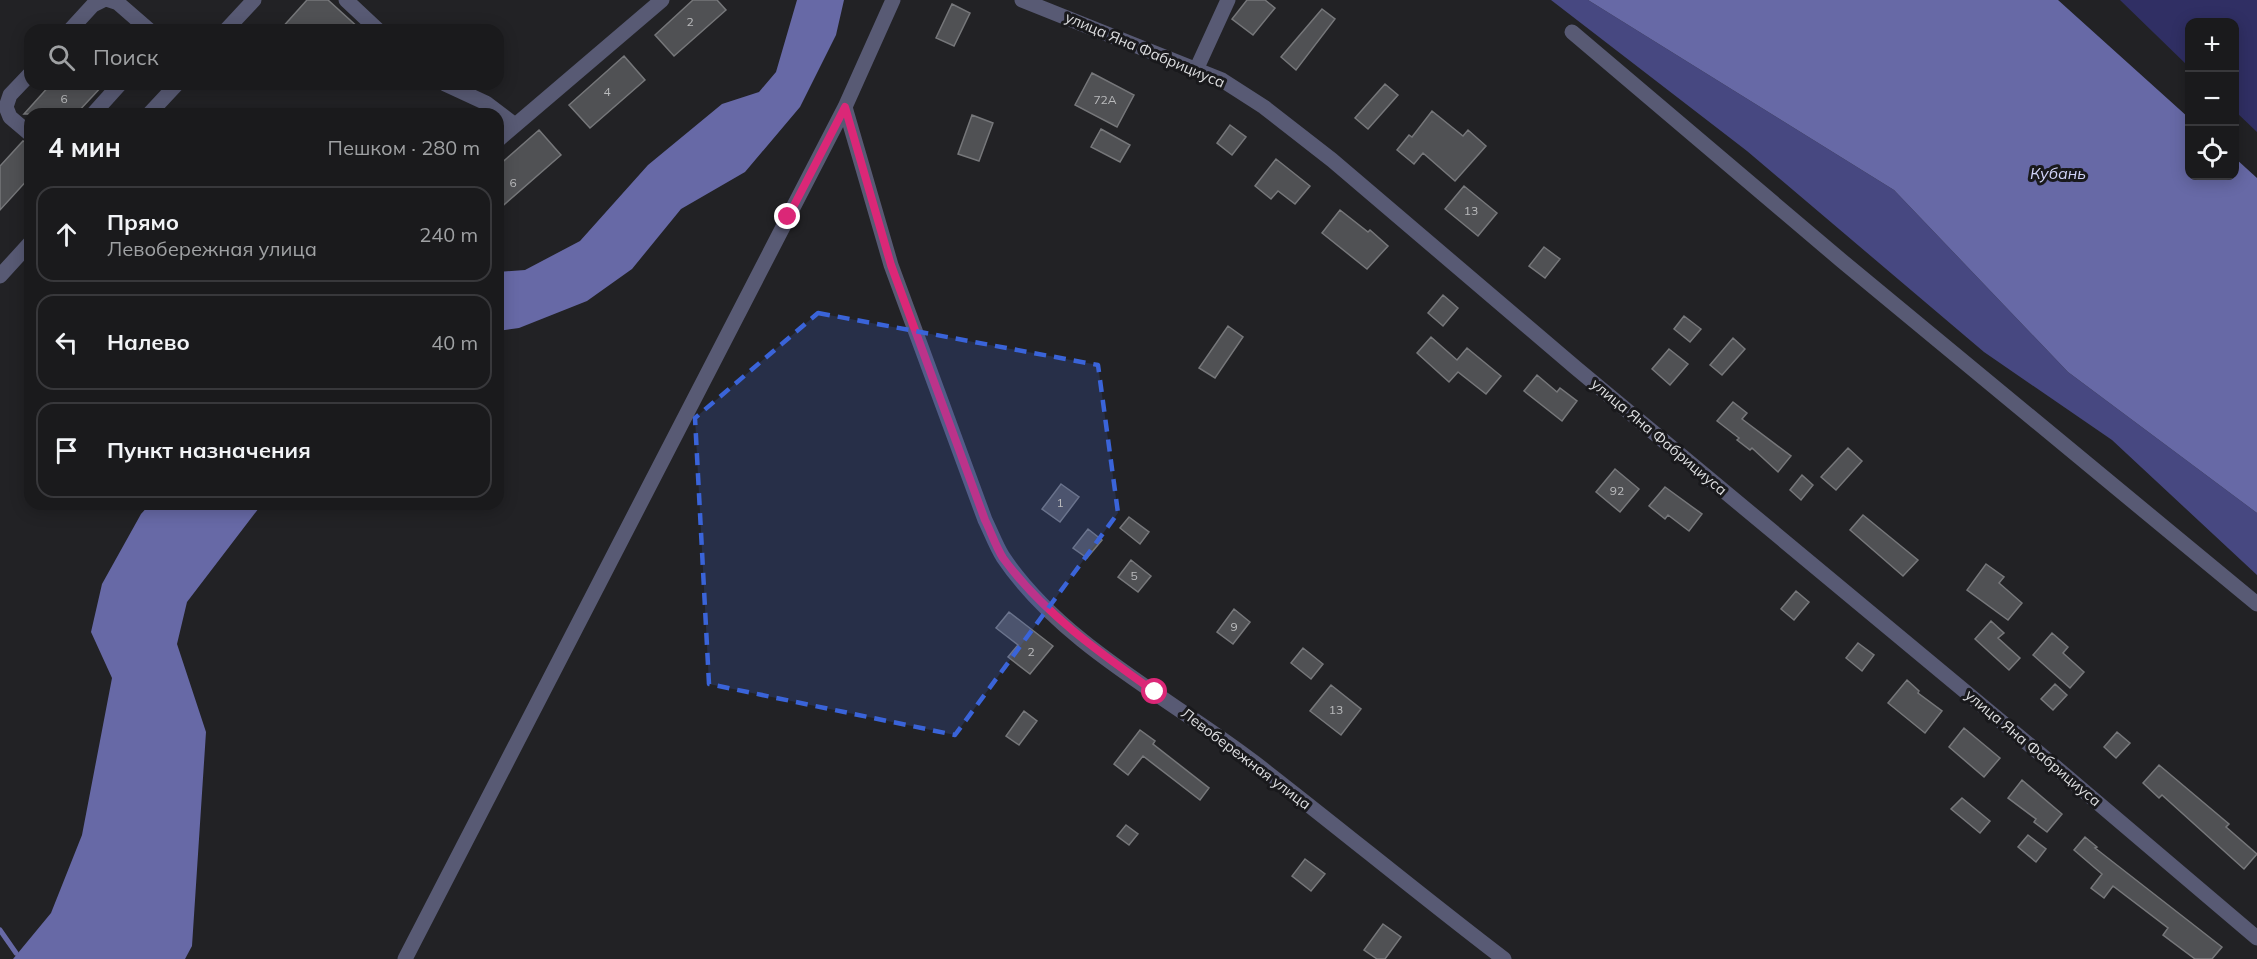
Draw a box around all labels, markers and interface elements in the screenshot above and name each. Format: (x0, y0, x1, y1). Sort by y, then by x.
street label: улица Яна Фабрициуса (1062, 7, 1228, 92)
house number: 2 (686, 14, 694, 29)
map controls (2185, 18, 2239, 180)
button: + (2185, 18, 2239, 72)
search box (24, 24, 504, 90)
icon: search (45, 41, 78, 74)
text: Поиск (93, 43, 159, 71)
button: − (2185, 72, 2239, 126)
house number: 4 (603, 84, 611, 99)
house number: 6 (60, 91, 68, 106)
house number: 72А (1093, 92, 1117, 107)
button: locate (2185, 126, 2239, 180)
text: 4 мин (48, 131, 121, 164)
text: Пешком · 280 m (328, 135, 480, 160)
water label: Кубань (2030, 163, 2086, 183)
house number: 6 (509, 175, 517, 190)
route end (774, 203, 800, 229)
house number: 13 (1464, 203, 1478, 218)
text: Прямо (107, 208, 179, 236)
icon: ahead (50, 218, 83, 251)
text: 240 m (419, 222, 478, 247)
text: Левобережная улица (107, 236, 317, 261)
icon: left (50, 326, 83, 359)
text: Налево (107, 328, 190, 356)
text: 40 m (431, 330, 478, 355)
street label: улица Яна Фабрициуса (1587, 374, 1731, 499)
icon: arrive (50, 434, 83, 467)
text: Пункт назначения (107, 436, 311, 464)
house number: 92 (1610, 483, 1624, 498)
house number: 1 (1056, 495, 1064, 510)
house number: 5 (1130, 568, 1138, 583)
house number: 9 (1230, 619, 1238, 634)
house number: 2 (1027, 644, 1035, 659)
route start (1141, 678, 1167, 704)
street label: улица Яна Фабрициуса (1961, 685, 2105, 810)
house number: 13 (1329, 702, 1343, 717)
street label: Левобережная улица (1178, 704, 1315, 814)

